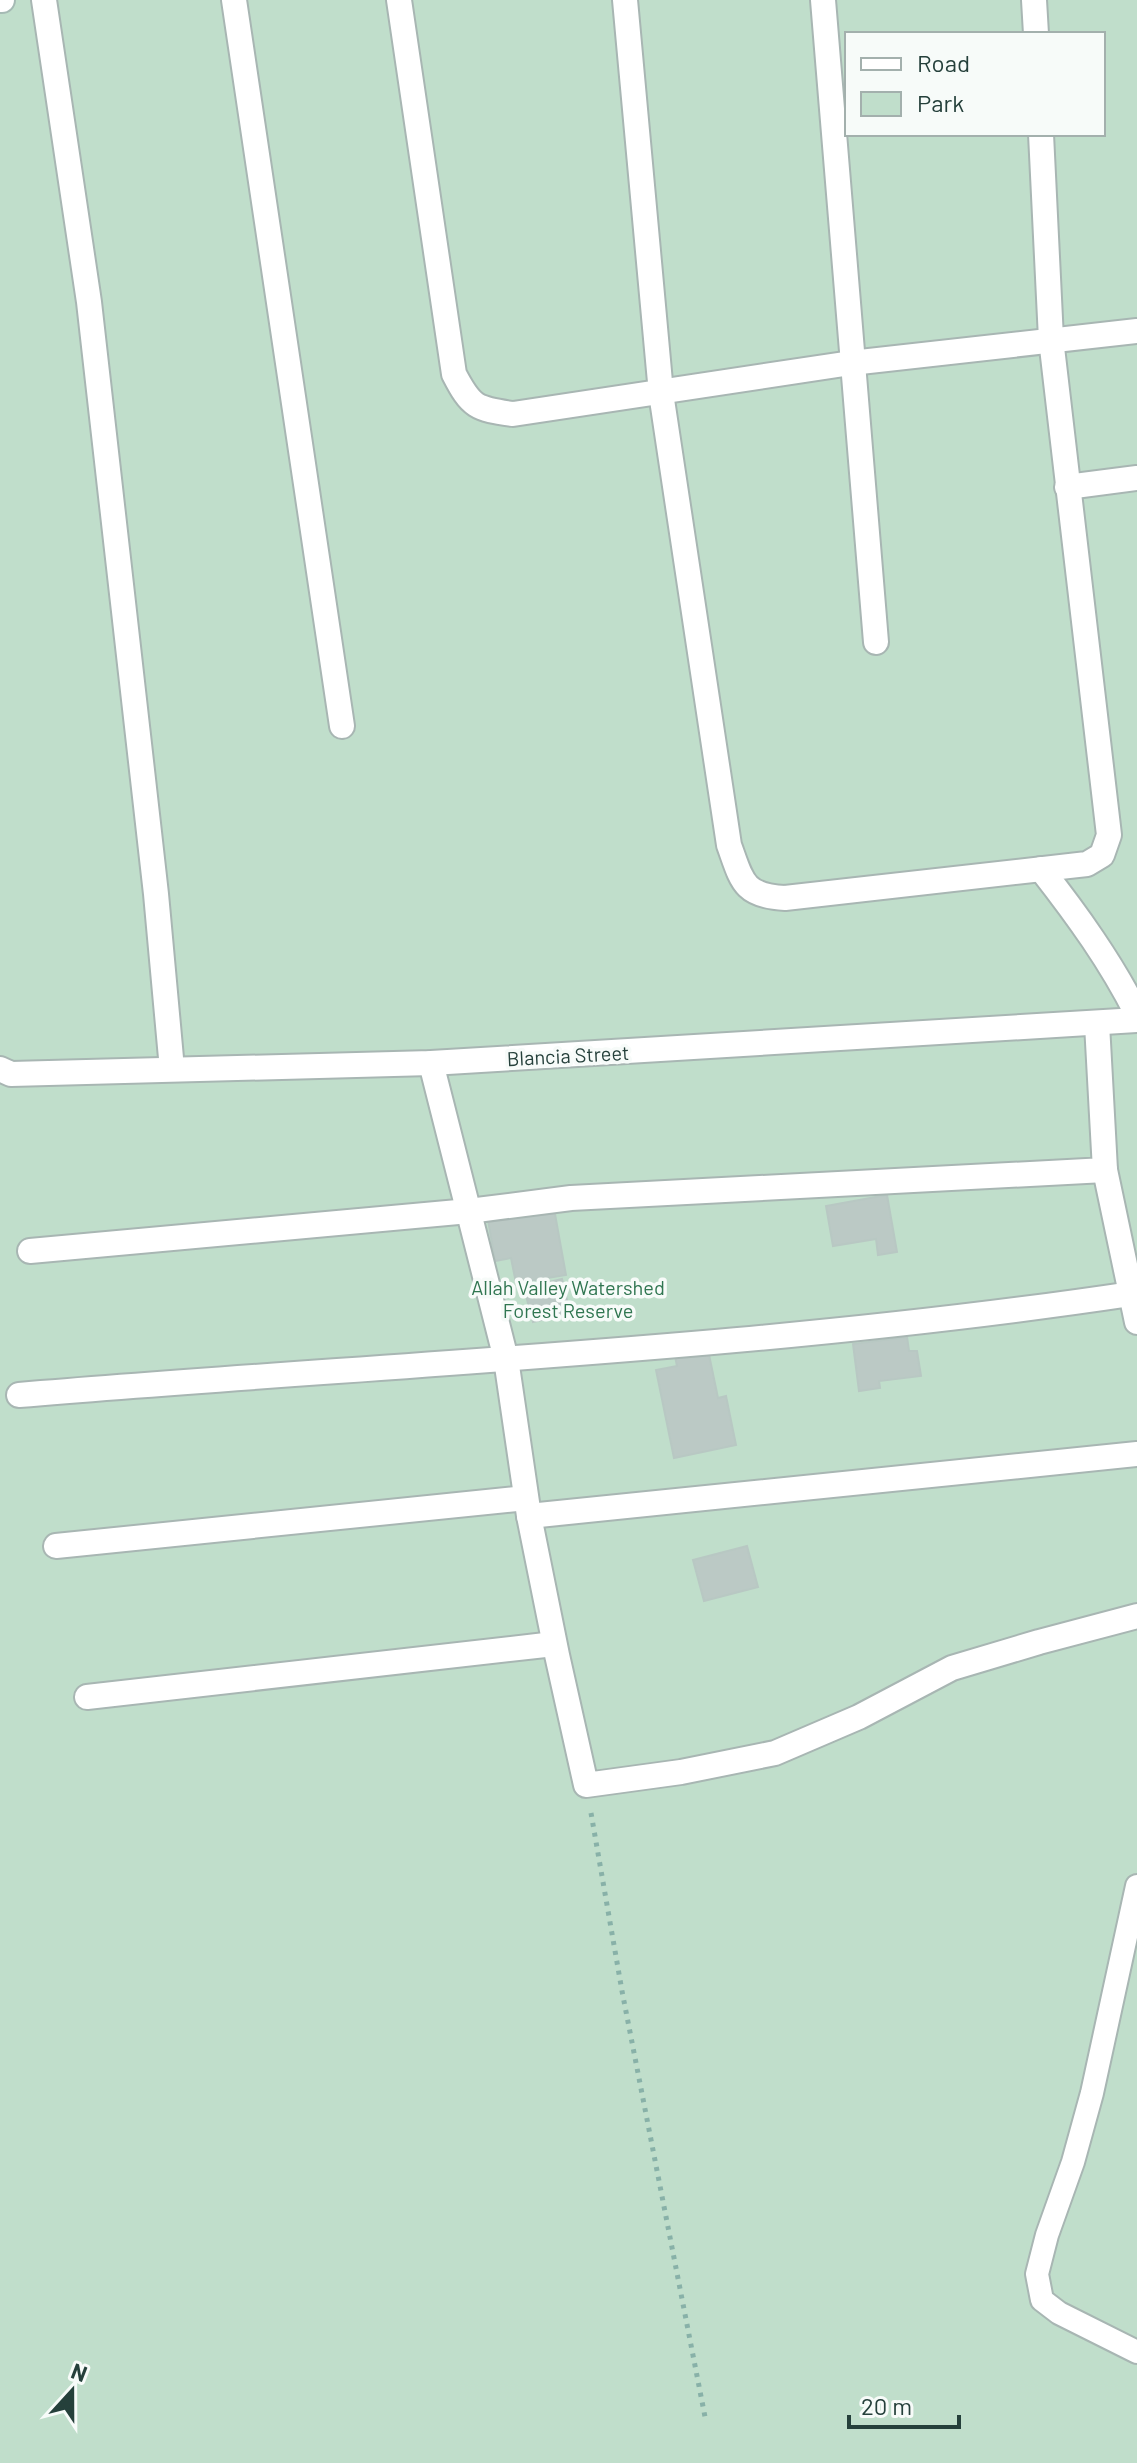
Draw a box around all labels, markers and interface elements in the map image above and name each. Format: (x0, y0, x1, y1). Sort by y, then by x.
legend (845, 32, 1105, 136)
text: Road (917, 48, 970, 77)
text: Park (917, 88, 964, 117)
street label: Blancia Street (506, 1040, 630, 1070)
park label: Allah Valley Watershed Forest Reserve (471, 1275, 665, 1322)
north arrow (32, 2351, 112, 2431)
text: N (68, 2357, 91, 2386)
scale bar (849, 2379, 959, 2429)
text: 20 m (861, 2391, 912, 2420)

